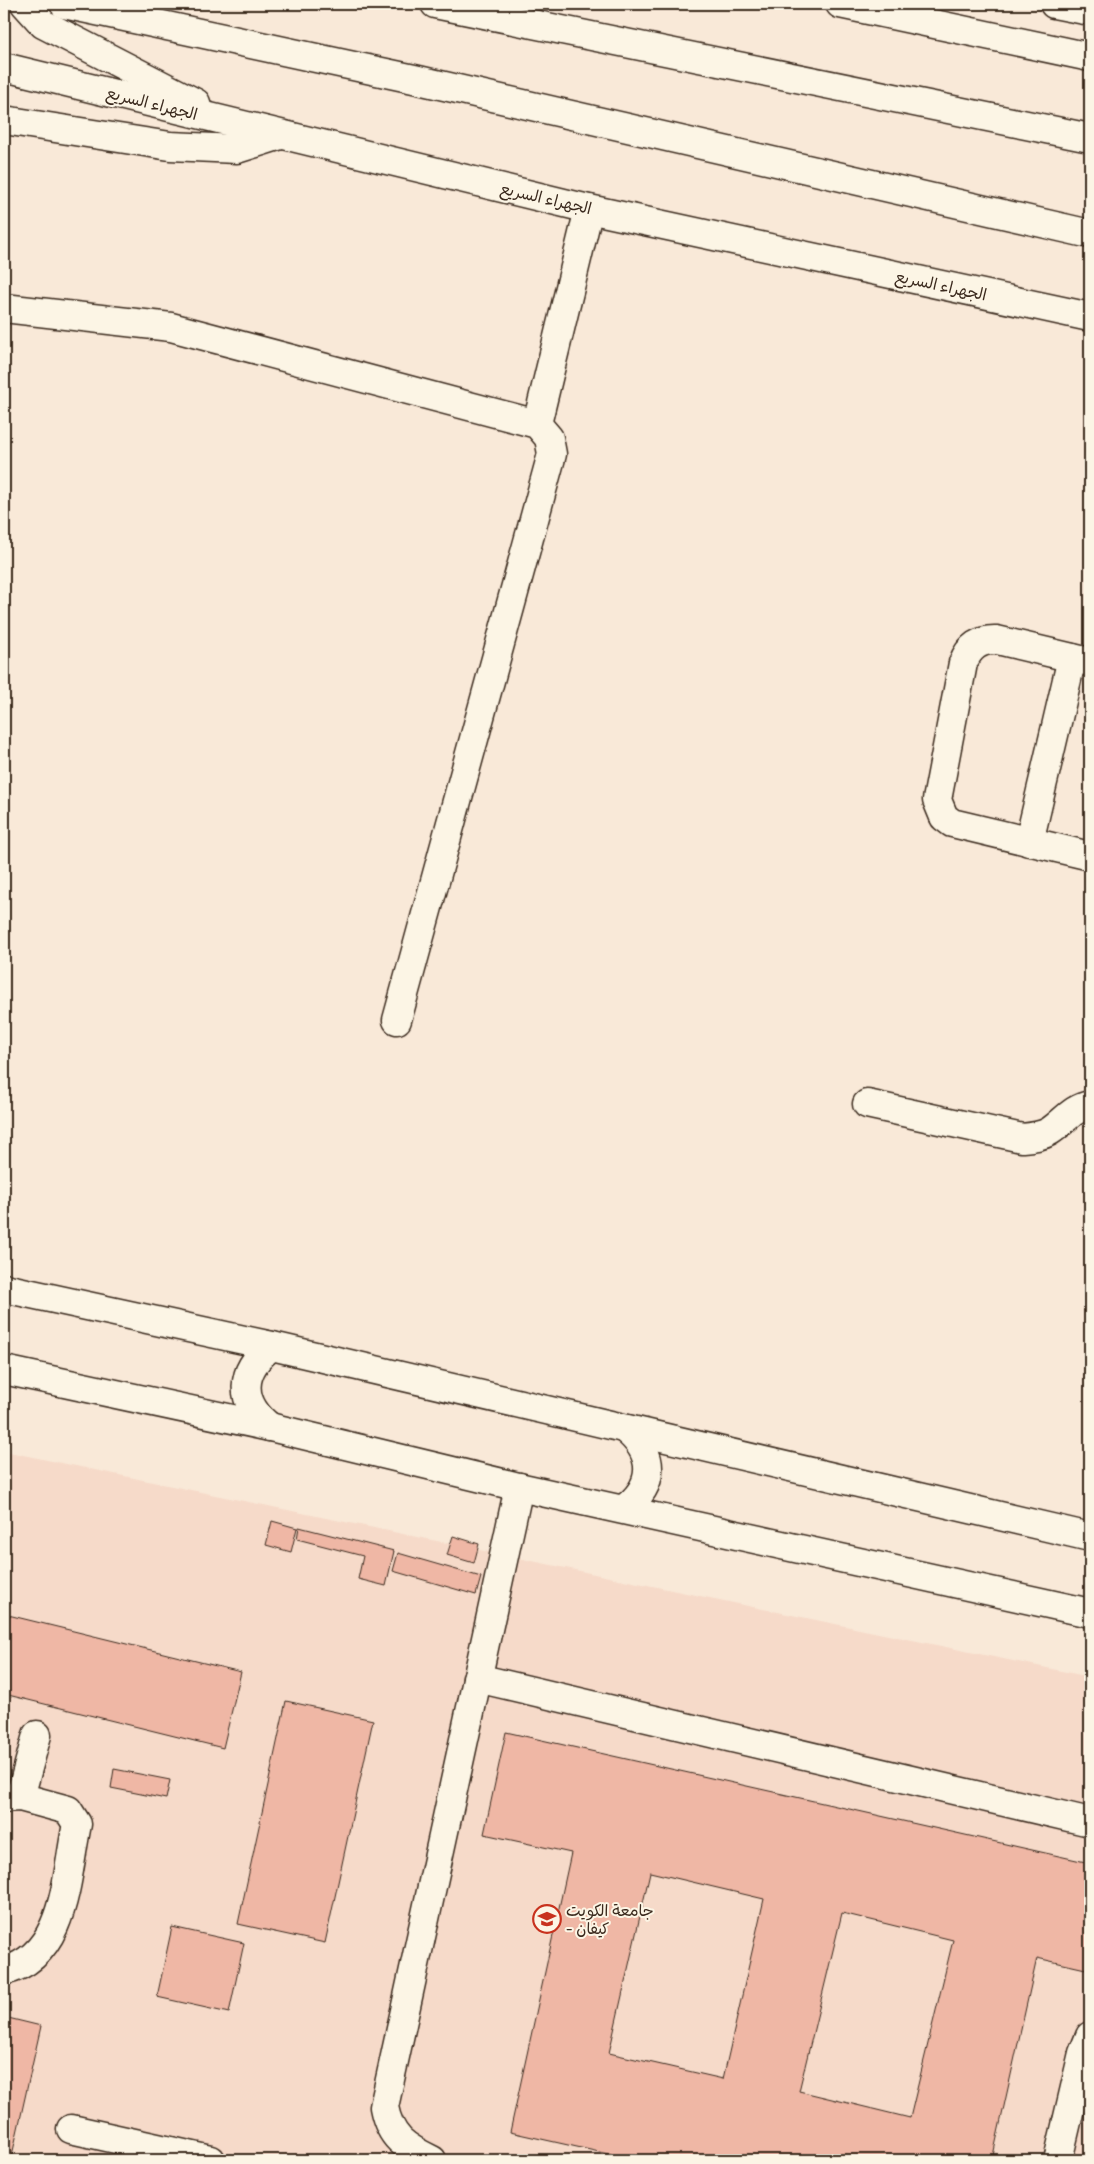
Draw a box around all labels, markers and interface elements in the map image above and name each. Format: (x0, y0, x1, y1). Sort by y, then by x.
street label: الجهراء السريع (104, 81, 200, 126)
street label: الجهراء السريع (498, 177, 594, 220)
street label: الجهراء السريع (893, 265, 989, 306)
place label: جامعة الكويت - كيفان (566, 1899, 654, 1939)
school or university icon: جامعة الكويت - كيفان (532, 1904, 562, 1934)

